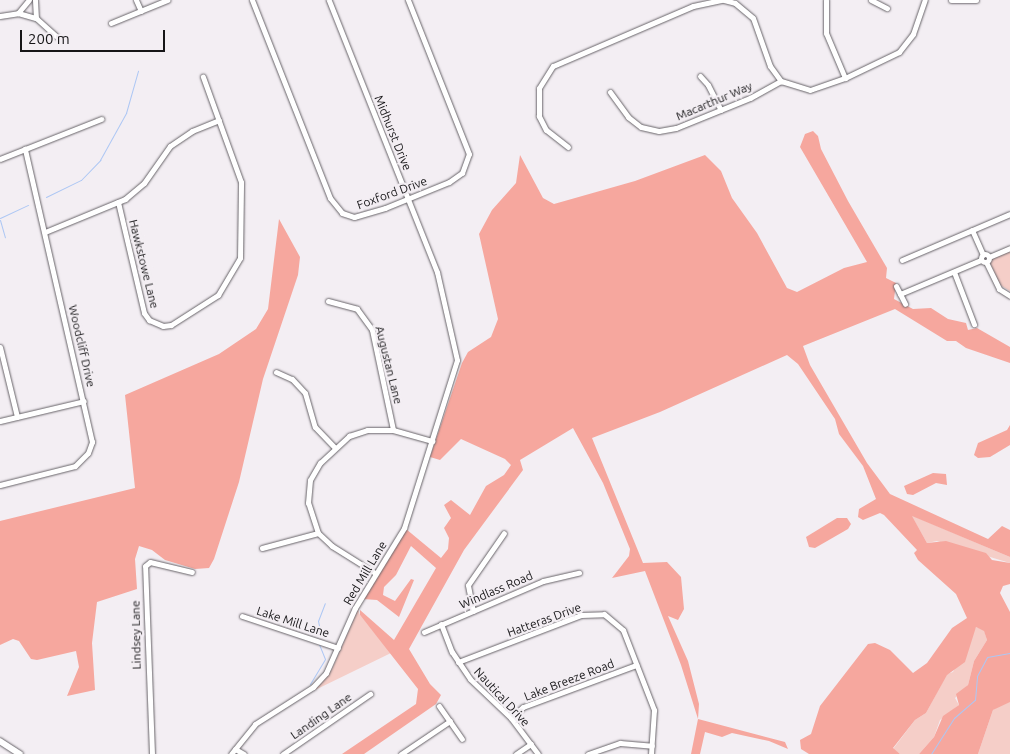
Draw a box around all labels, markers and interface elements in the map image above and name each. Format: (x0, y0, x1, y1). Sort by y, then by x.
scale bar (22, 20, 168, 52)
text: 200 m (28, 30, 70, 47)
street label: Macarthur Way (674, 78, 754, 124)
street label: Midhurst Drive (371, 93, 415, 173)
street label: Foxford Drive (355, 174, 429, 212)
street label: Hawkstowe Lane (126, 218, 162, 310)
street label: Woodcliff Drive (66, 304, 98, 388)
street label: Augustan Lane (372, 325, 406, 405)
street label: Red Mill Lane (340, 538, 390, 608)
street label: Windlass Road (457, 568, 535, 612)
street label: Lindsey Lane (128, 600, 144, 670)
street label: Hatteras Drive (505, 600, 583, 640)
street label: Lake Mill Lane (255, 603, 331, 641)
street label: Lake Breeze Road (522, 656, 616, 704)
street label: Nautical Drive (471, 665, 533, 729)
street label: Landing Lane (288, 690, 354, 742)

